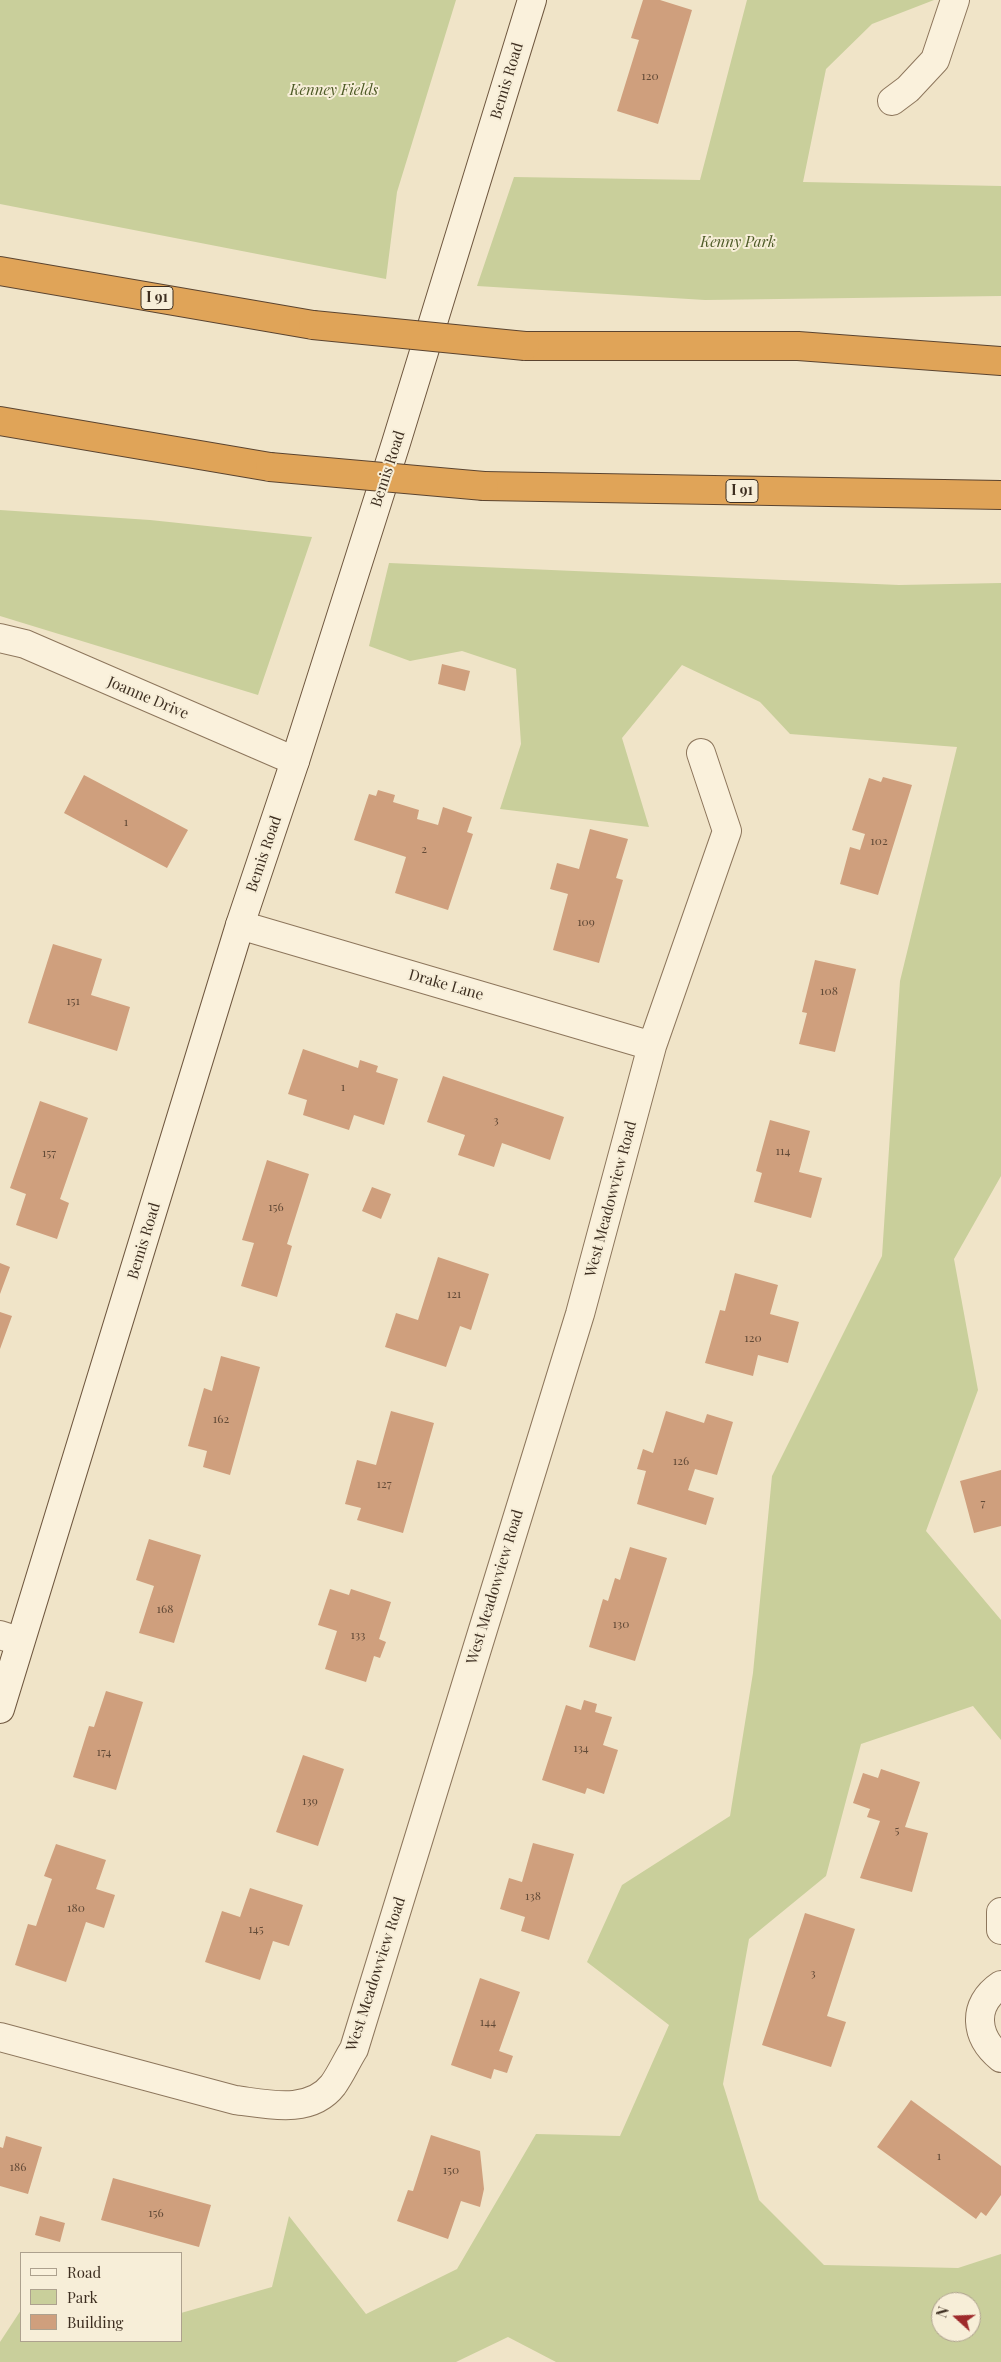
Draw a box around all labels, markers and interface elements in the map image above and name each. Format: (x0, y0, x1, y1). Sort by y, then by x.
street label: Bemis Road (487, 40, 527, 122)
house number: 120 (641, 69, 659, 83)
park label: Kenney Fields (290, 81, 378, 99)
park label: Kenny Park (700, 233, 776, 251)
road number: I 91 (141, 286, 173, 310)
street label: Bemis Road (367, 429, 409, 509)
road number: I 91 (726, 480, 758, 502)
street label: Joanne Drive (105, 673, 191, 723)
street label: Bemis Road (243, 814, 285, 894)
house number: 1 (124, 815, 128, 829)
house number: 102 (870, 834, 888, 848)
house number: 2 (421, 842, 427, 856)
house number: 109 (577, 915, 595, 929)
street label: Drake Lane (407, 966, 485, 1004)
house number: 108 (820, 984, 838, 998)
house number: 151 (66, 994, 80, 1008)
house number: 1 (341, 1080, 345, 1094)
house number: 3 (493, 1113, 499, 1127)
street label: West Meadowview Road (581, 1119, 641, 1279)
house number: 114 (776, 1144, 790, 1158)
house number: 157 (42, 1146, 56, 1160)
street label: Bemis Road (124, 1200, 164, 1282)
house number: 156 (268, 1200, 284, 1214)
house number: 121 (447, 1287, 461, 1301)
house number: 120 (744, 1331, 762, 1345)
house number: 162 (213, 1412, 229, 1426)
house number: 126 (673, 1454, 689, 1468)
house number: 127 (376, 1477, 392, 1491)
house number: 7 (981, 1496, 985, 1510)
street label: West Meadowview Road (463, 1507, 527, 1667)
house number: 168 (157, 1602, 173, 1616)
house number: 130 (613, 1617, 629, 1631)
house number: 133 (350, 1628, 366, 1642)
house number: 134 (573, 1741, 589, 1755)
house number: 174 (97, 1745, 111, 1759)
house number: 139 (302, 1794, 318, 1808)
house number: 5 (895, 1823, 899, 1837)
house number: 138 (525, 1889, 541, 1903)
street label: West Meadowview Road (343, 1895, 409, 2053)
house number: 180 (67, 1901, 85, 1915)
house number: 145 (248, 1922, 264, 1936)
house number: 3 (810, 1966, 816, 1980)
house number: 144 (480, 2015, 496, 2029)
house number: 1 (937, 2149, 941, 2163)
house number: 186 (10, 2160, 26, 2174)
house number: 150 (443, 2163, 459, 2177)
house number: 156 (148, 2206, 164, 2220)
legend (20, 2252, 182, 2342)
text: Road (67, 2262, 101, 2282)
text: Park (67, 2287, 98, 2307)
north arrow (931, 2292, 981, 2342)
text: N (932, 2304, 953, 2320)
text: Building (67, 2312, 123, 2332)

